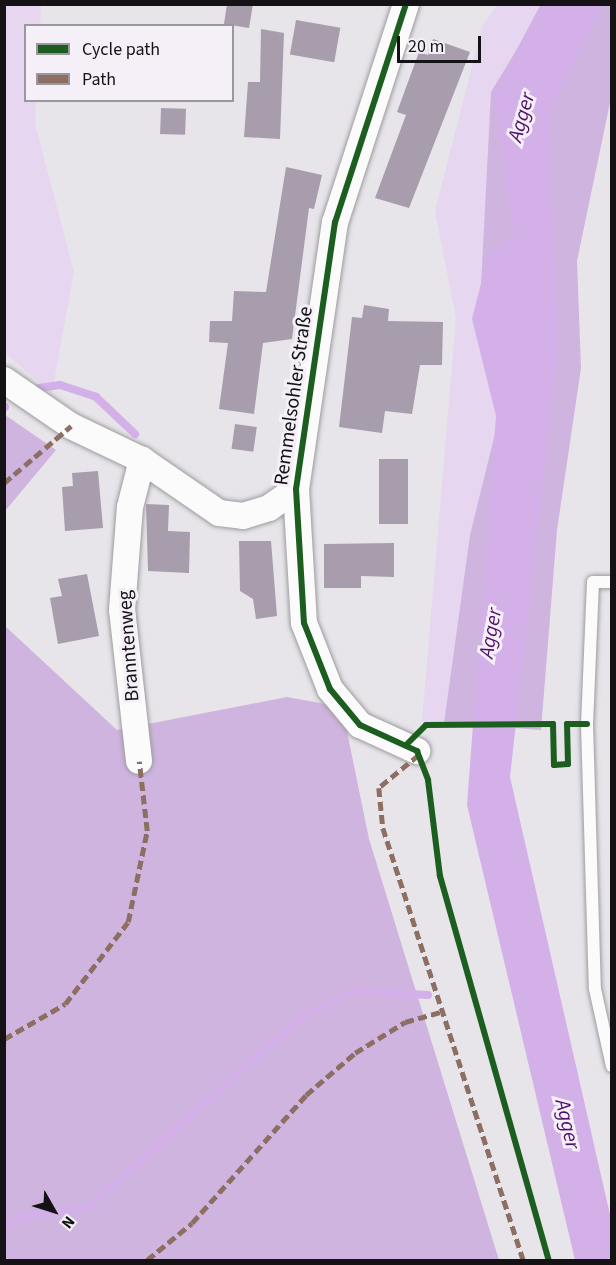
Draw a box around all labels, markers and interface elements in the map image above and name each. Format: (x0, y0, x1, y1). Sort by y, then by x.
legend (24, 24, 234, 102)
scale bar (400, 24, 484, 62)
text: 20 m (408, 34, 444, 59)
text: Cycle path (82, 37, 160, 62)
text: Path (82, 67, 116, 92)
water label: Agger (502, 89, 540, 145)
street label: Remmelsohler Straße (270, 305, 318, 487)
street label: Branntenweg (113, 589, 145, 703)
water label: Agger (473, 606, 507, 660)
water label: Agger (550, 1097, 586, 1151)
north arrow (24, 1181, 84, 1241)
text: N (56, 1211, 80, 1233)

